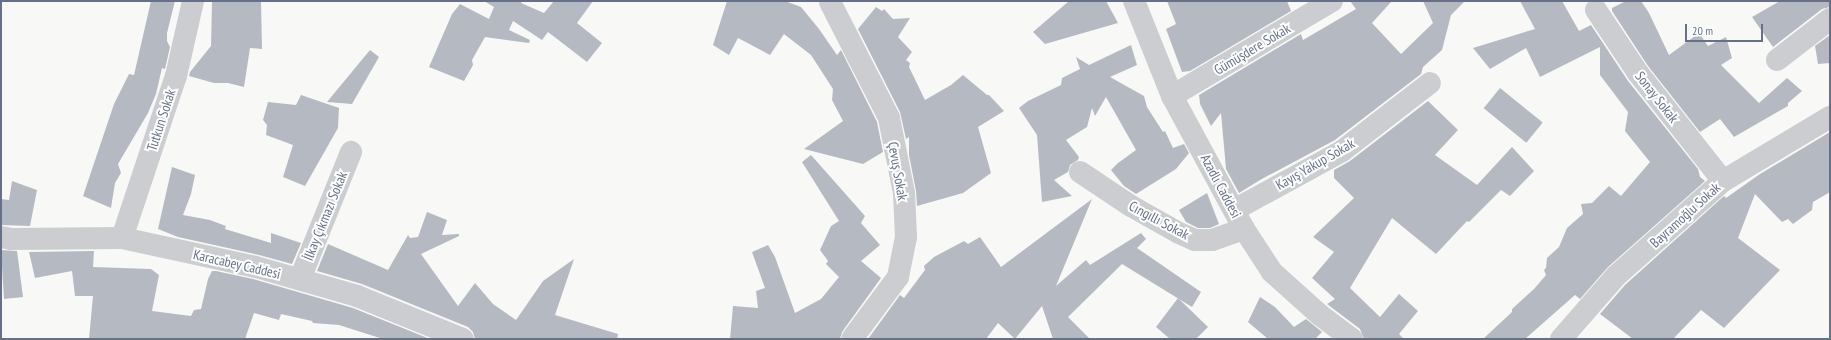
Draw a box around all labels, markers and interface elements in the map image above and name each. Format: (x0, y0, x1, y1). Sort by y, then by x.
scale bar (1687, 16, 1765, 42)
street label: Gümüşdere Sokak (1211, 20, 1293, 78)
text: 20 m (1692, 23, 1713, 38)
street label: Sonay Sokak (1632, 68, 1682, 126)
street label: Tutkun Sokak (143, 87, 179, 153)
street label: Kayış Yakup Sokak (1273, 135, 1357, 193)
street label: Çevuş Sokak (885, 140, 911, 202)
street label: Azadlı Caddesi (1197, 151, 1245, 221)
street label: İlkay Çıkmazı Sokak (299, 169, 351, 263)
street label: Bayramoğlu Sokak (1646, 179, 1724, 251)
street label: Cıngıllı Sokak (1126, 197, 1192, 243)
street label: Karacabey Caddesi (191, 246, 283, 282)

